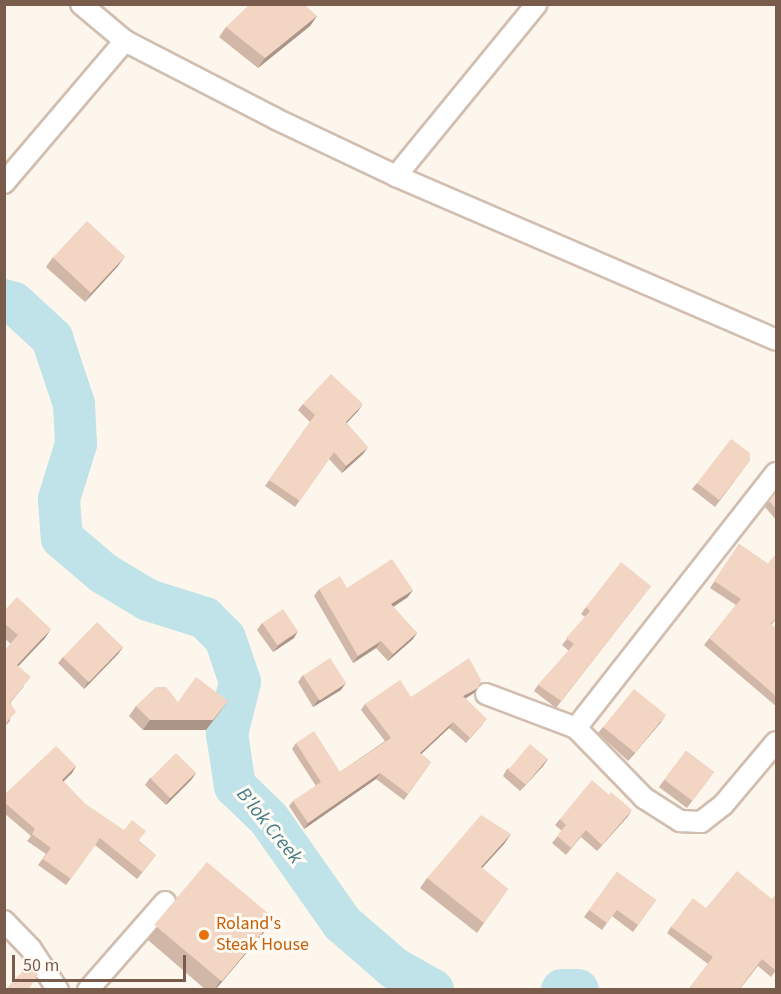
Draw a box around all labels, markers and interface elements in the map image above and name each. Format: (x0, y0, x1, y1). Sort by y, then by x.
water label: B'lok Creek (231, 783, 307, 869)
place label: Roland's Steak House (216, 914, 309, 956)
marker: Roland's Steak House (197, 928, 211, 942)
scale bar (15, 943, 189, 981)
text: 50 m (23, 953, 59, 978)

